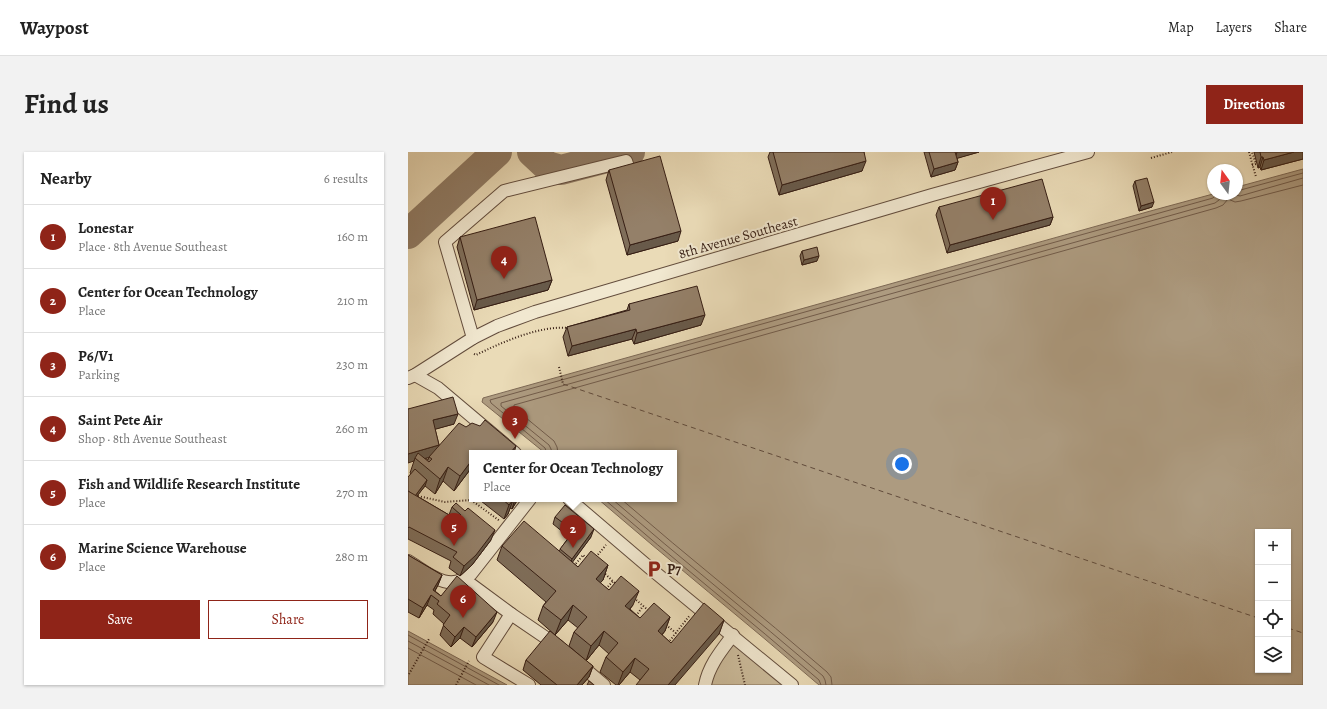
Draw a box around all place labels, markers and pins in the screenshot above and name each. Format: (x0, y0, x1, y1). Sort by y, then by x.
pin: 1 (980, 187, 1006, 220)
pin: 4 (491, 246, 517, 279)
pin: 3 (502, 406, 528, 439)
pin: 5 (441, 513, 467, 546)
pin: 2 (560, 515, 586, 548)
parking icon: P7 (644, 559, 664, 579)
place label: P7 (667, 560, 681, 579)
pin: 6 (450, 585, 476, 618)

